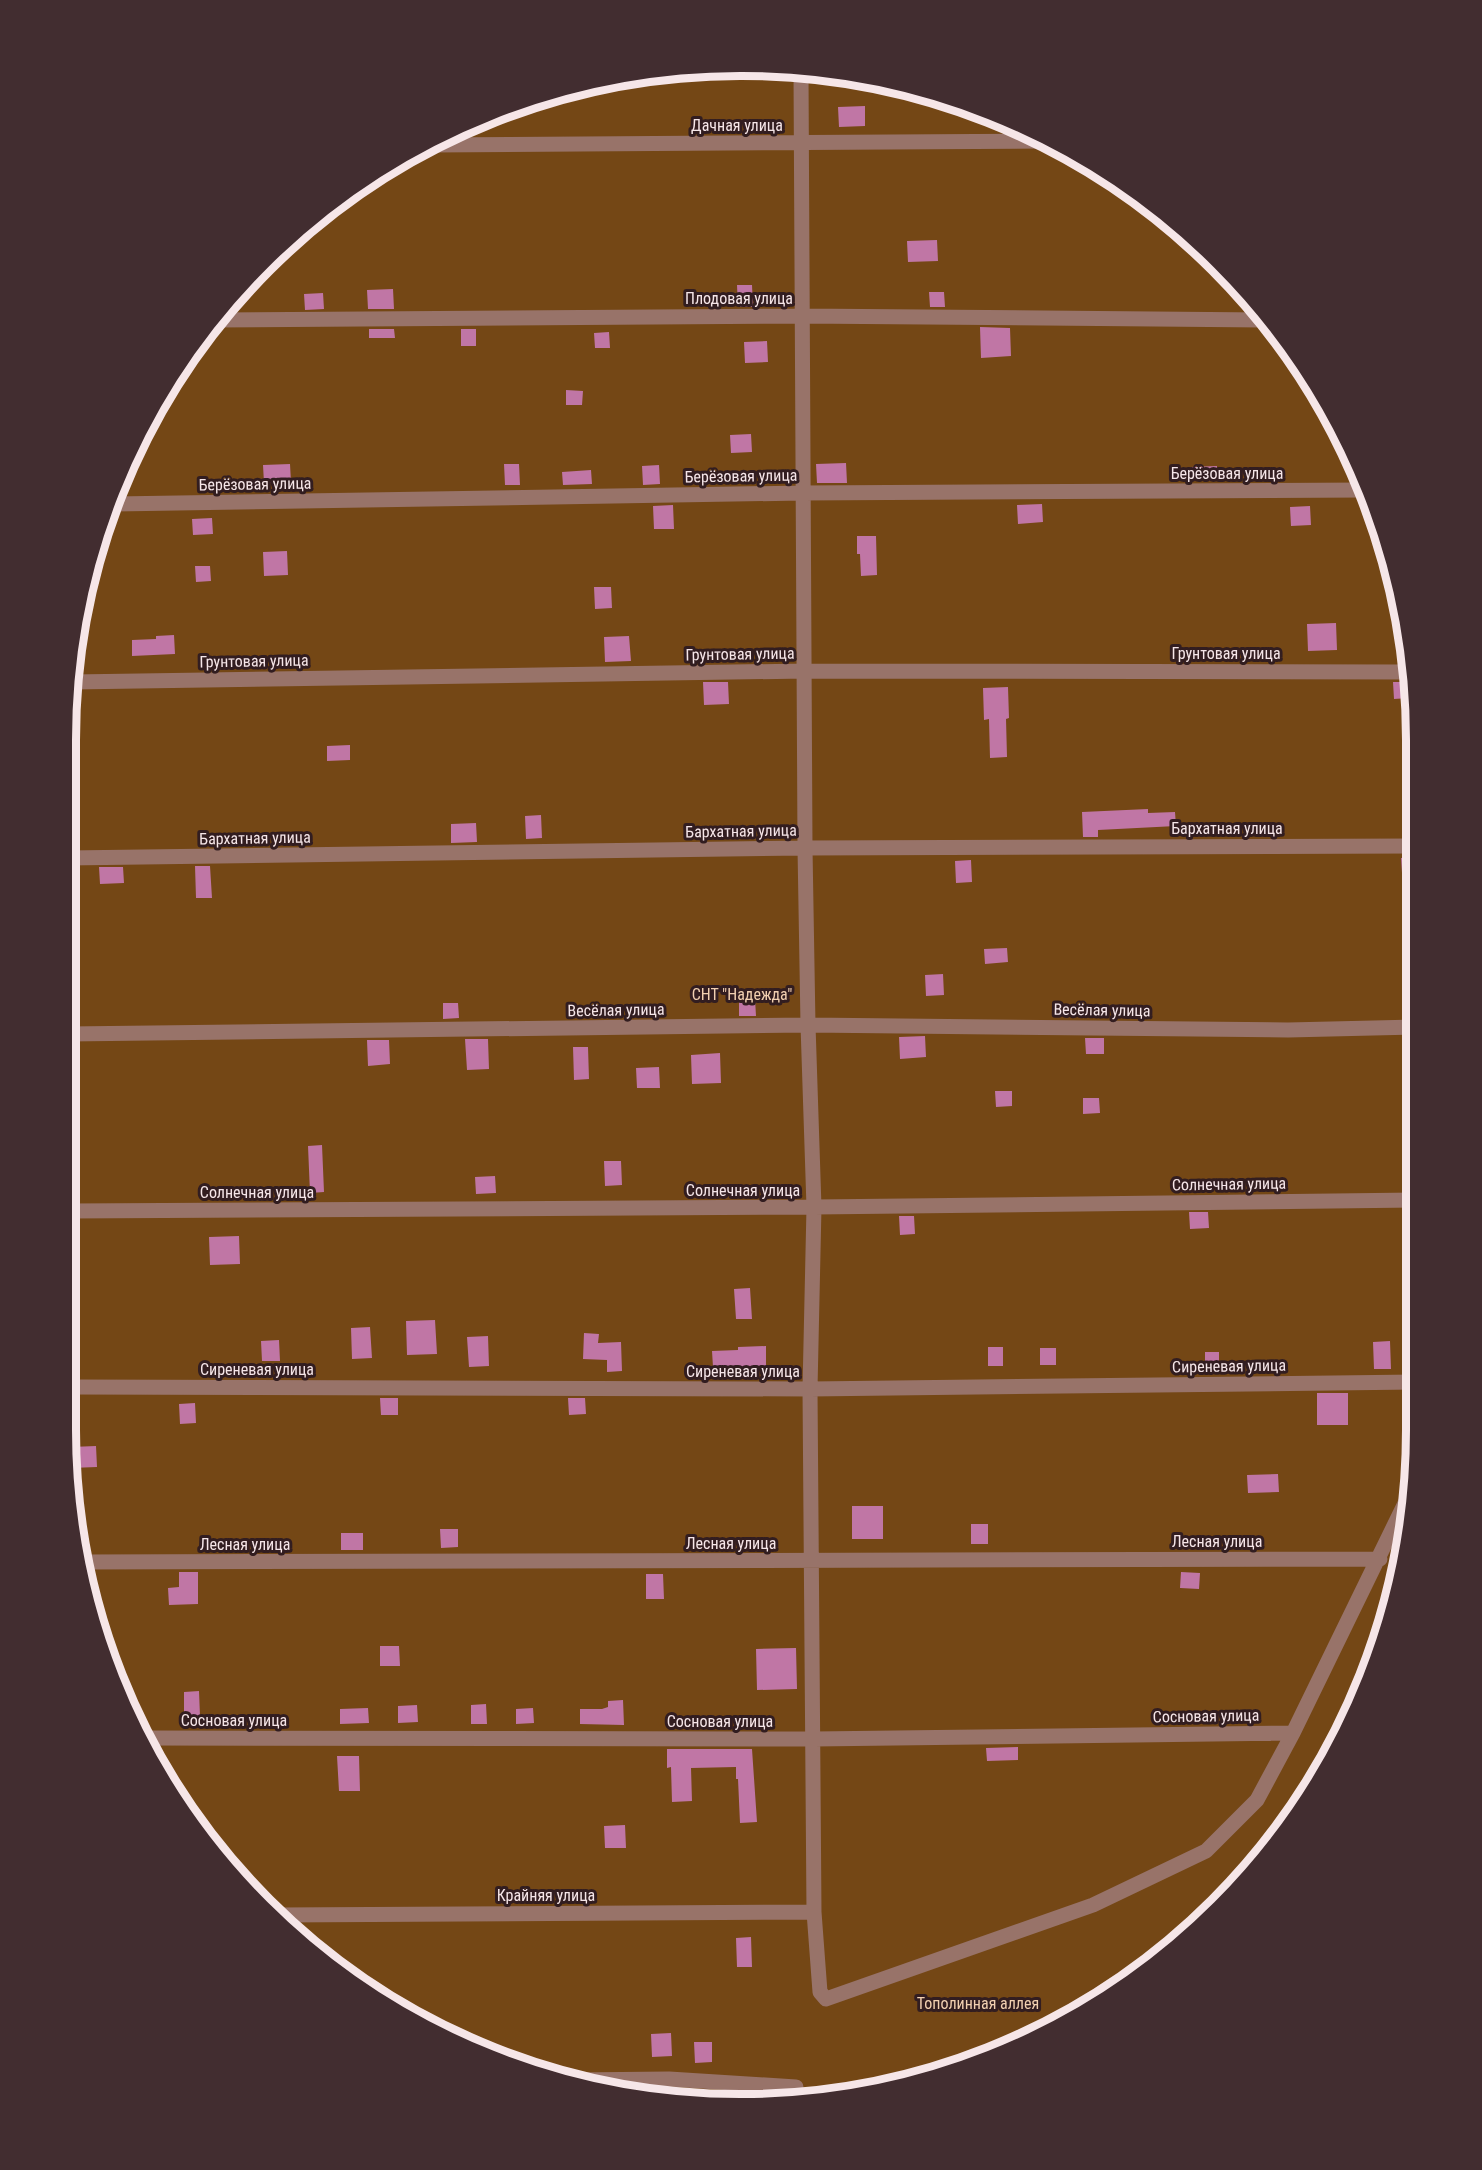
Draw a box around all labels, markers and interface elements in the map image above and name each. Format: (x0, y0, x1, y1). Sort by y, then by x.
street label: Дачная улица (691, 116, 783, 135)
street label: Плодовая улица (685, 289, 793, 308)
street label: Берёзовая улица (1171, 464, 1283, 483)
street label: Берёзовая улица (684, 466, 798, 486)
street label: Берёзовая улица (198, 474, 312, 494)
street label: Грунтовая улица (685, 644, 795, 664)
street label: Грунтовая улица (1171, 644, 1281, 663)
street label: Грунтовая улица (199, 651, 309, 671)
street label: Бархатная улица (1171, 819, 1283, 838)
street label: Бархатная улица (685, 821, 797, 841)
street label: Бархатная улица (199, 828, 311, 848)
park label: СНТ "Надежда" (692, 985, 792, 1004)
street label: Весёлая улица (567, 1000, 665, 1020)
street label: Весёлая улица (1053, 1000, 1151, 1020)
street label: Солнечная улица (1172, 1174, 1286, 1194)
street label: Солнечная улица (686, 1181, 800, 1200)
street label: Солнечная улица (200, 1183, 314, 1202)
street label: Сиреневая улица (1172, 1356, 1286, 1376)
street label: Сиреневая улица (200, 1360, 314, 1379)
street label: Сиреневая улица (686, 1362, 800, 1381)
street label: Лесная улица (1172, 1532, 1262, 1551)
street label: Лесная улица (686, 1534, 776, 1553)
street label: Лесная улица (200, 1535, 290, 1554)
street label: Сосновая улица (1153, 1706, 1259, 1726)
street label: Сосновая улица (181, 1711, 287, 1730)
street label: Сосновая улица (667, 1712, 773, 1731)
street label: Крайняя улица (497, 1886, 595, 1905)
park label: Тополинная аллея (917, 1994, 1039, 2013)

